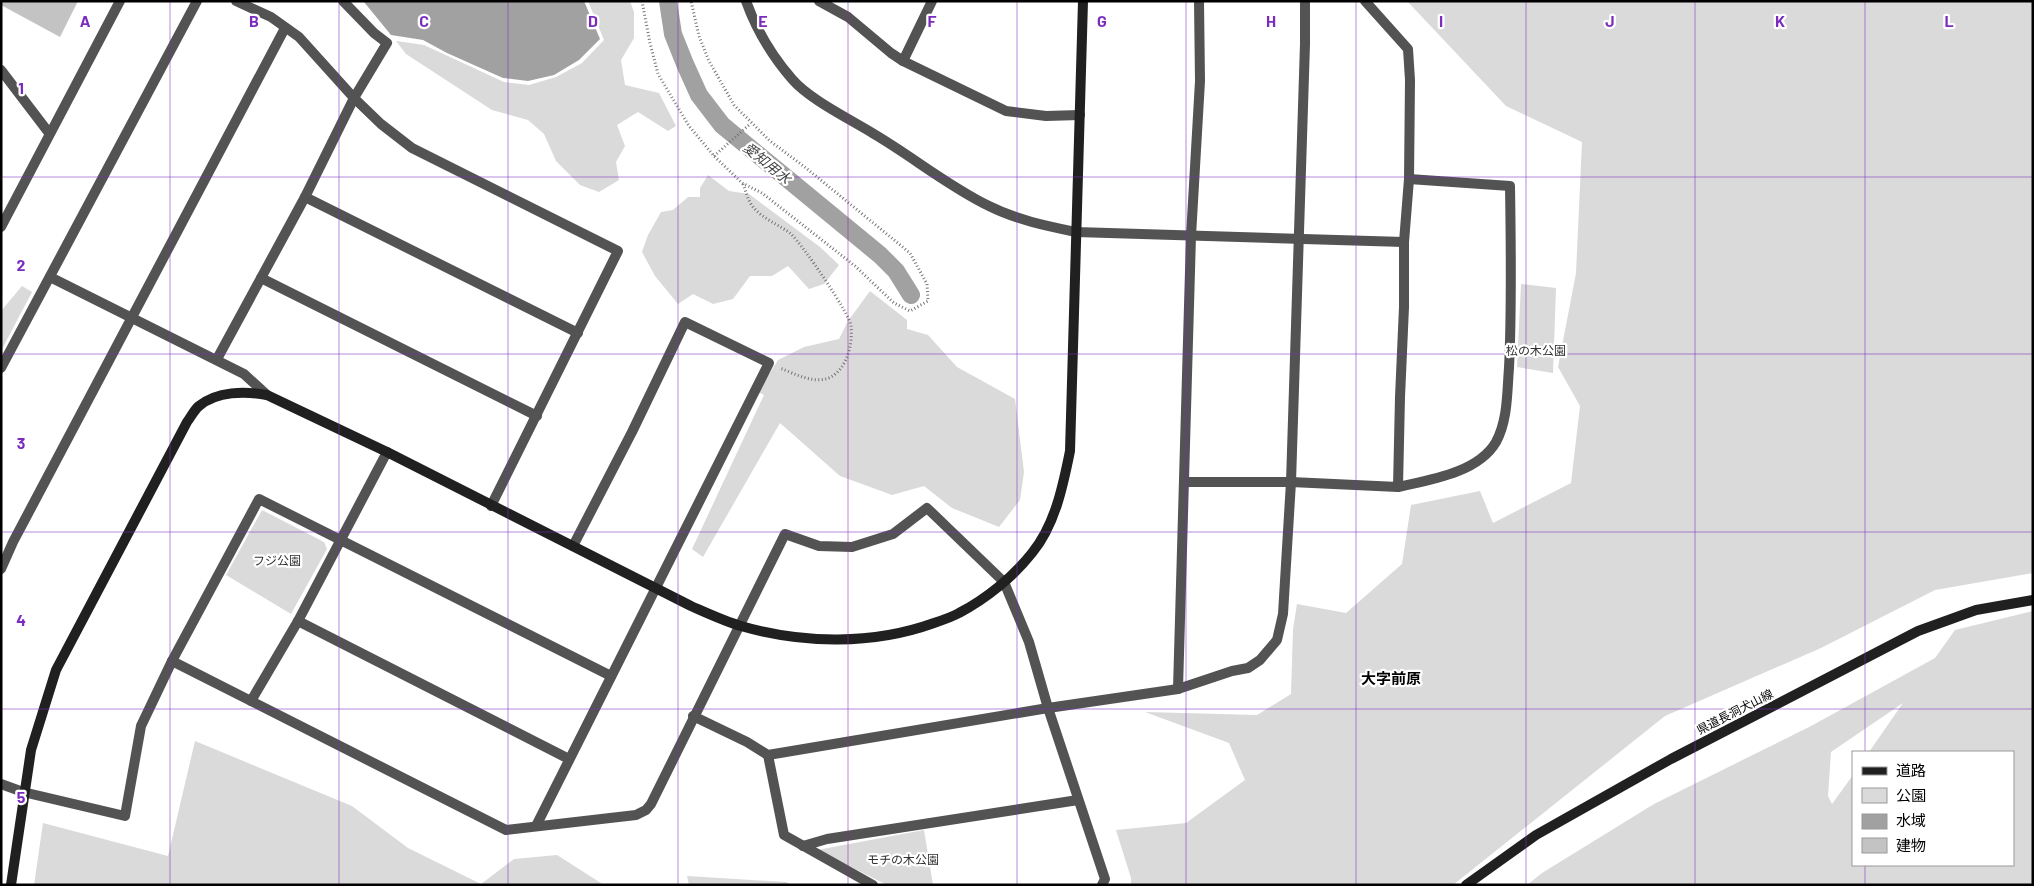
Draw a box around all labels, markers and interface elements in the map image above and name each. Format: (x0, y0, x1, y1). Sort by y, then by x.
text: A (80, 11, 91, 30)
text: B (249, 11, 259, 30)
text: C (419, 11, 429, 30)
text: D (588, 11, 598, 30)
text: E (758, 11, 768, 30)
text: F (928, 11, 937, 30)
text: G (1097, 11, 1107, 30)
text: H (1266, 11, 1276, 30)
text: I (1439, 11, 1443, 30)
text: J (1605, 11, 1615, 30)
text: K (1775, 11, 1785, 30)
text: L (1944, 11, 1954, 30)
text: 1 (18, 78, 24, 97)
water label: 愛知用水 (740, 138, 796, 188)
text: 2 (17, 255, 26, 274)
park label: 松の木公園 (1506, 343, 1566, 357)
text: 3 (17, 433, 25, 452)
park label: フジ公園 (253, 553, 301, 567)
text: 4 (16, 610, 26, 629)
district label: 大字前原 (1361, 669, 1421, 687)
street label: 県道長洞犬山線 (1694, 686, 1775, 736)
legend (1852, 751, 2014, 866)
text: 道路 (1896, 761, 1926, 779)
text: 公園 (1896, 786, 1926, 804)
text: 5 (17, 787, 26, 806)
text: 水域 (1896, 811, 1926, 829)
text: 建物 (1896, 836, 1926, 854)
park label: モチの木公園 (867, 852, 939, 866)

